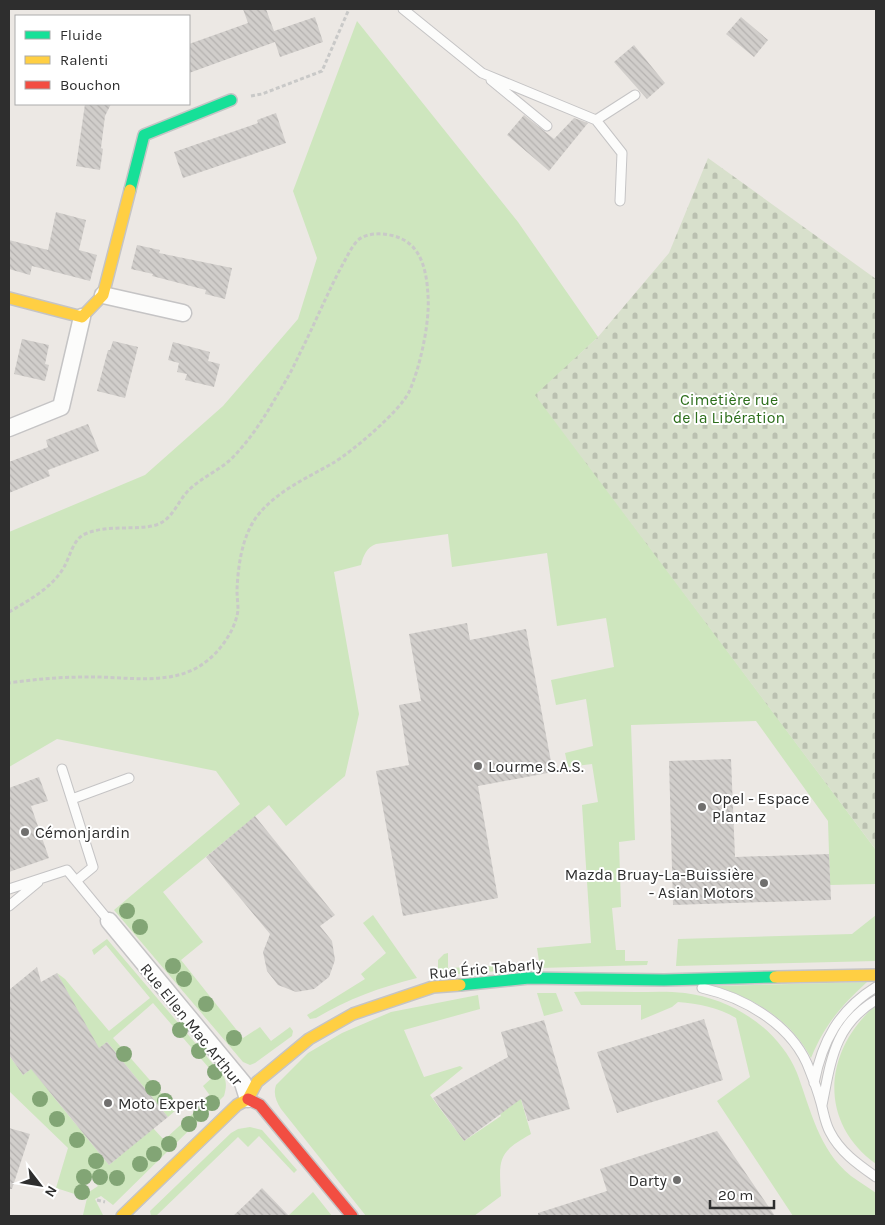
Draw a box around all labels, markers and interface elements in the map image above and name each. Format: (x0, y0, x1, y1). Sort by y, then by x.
legend (15, 15, 190, 105)
text: Fluide (60, 26, 102, 44)
text: Ralenti (60, 51, 109, 69)
text: Bouchon (60, 76, 121, 94)
park label: Cimetière rue de la Libération (673, 390, 785, 427)
place label: Lourme S.A.S. (488, 757, 584, 776)
marker: Lourme S.A.S. (472, 760, 484, 772)
place label: Opel - Espace Plantaz (712, 789, 810, 826)
marker: Opel - Espace Plantaz (696, 801, 708, 813)
place label: Cémonjardin (35, 823, 130, 842)
marker: Cémonjardin (19, 826, 31, 838)
place label: Mazda Bruay-La-Buissière - Asian Motors (565, 865, 754, 902)
marker: Mazda Bruay-La-Buissière - Asian Motors (758, 877, 770, 889)
street label: Rue Éric Tabarly (428, 954, 544, 983)
street label: Rue Ellen Mac Arthur (137, 959, 247, 1089)
place label: Moto Expert (118, 1094, 205, 1113)
marker: Moto Expert (102, 1097, 114, 1109)
north arrow (15, 1160, 65, 1210)
place label: Darty (628, 1171, 668, 1190)
marker: Darty (671, 1174, 683, 1186)
scale bar (710, 1178, 774, 1210)
text: N (41, 1183, 61, 1200)
text: 20 m (718, 1186, 753, 1204)

